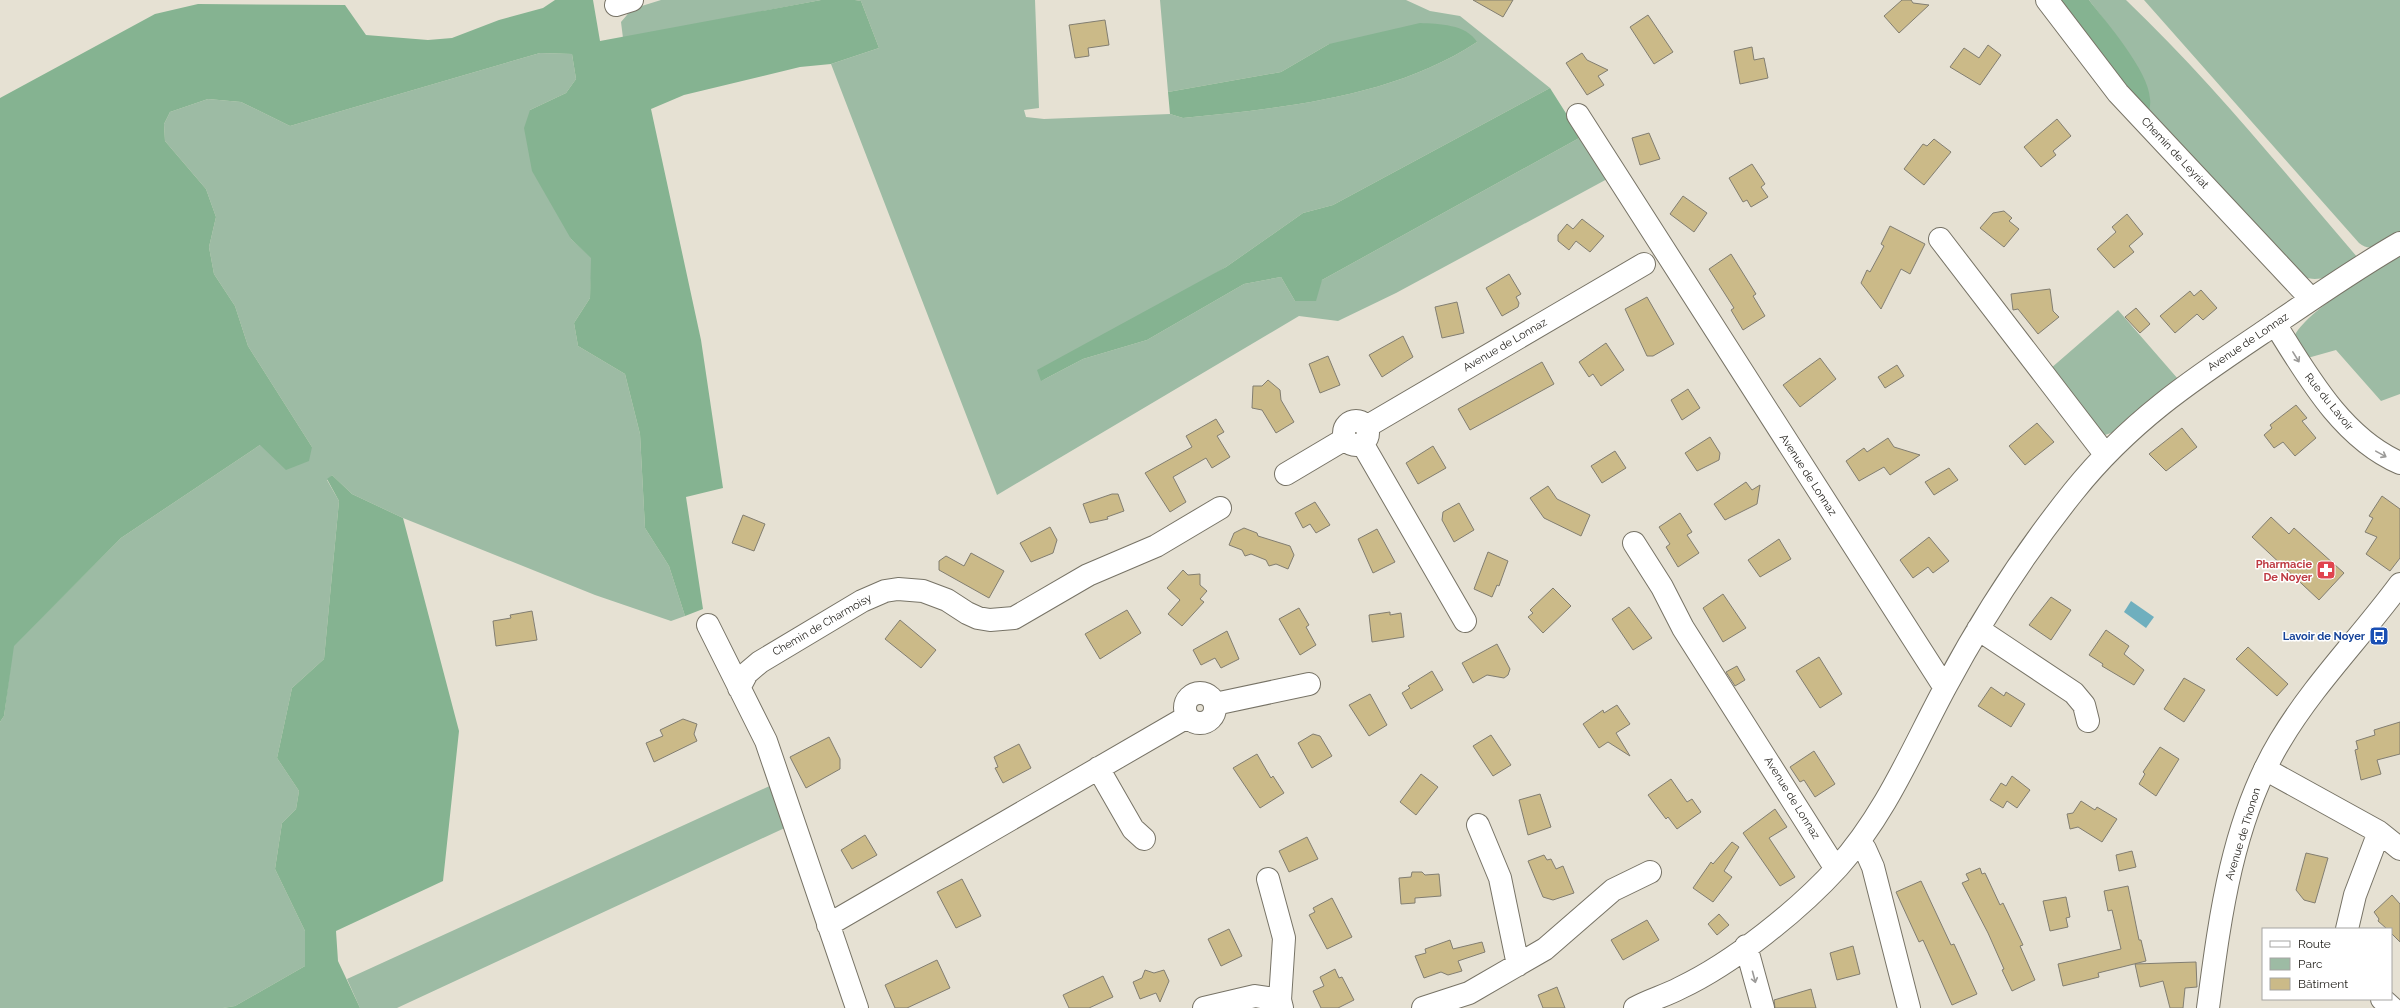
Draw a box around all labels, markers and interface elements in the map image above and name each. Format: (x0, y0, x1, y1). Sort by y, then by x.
street label: Chemin de Leyriat (2139, 115, 2212, 192)
street label: Avenue de Lonnaz (2205, 310, 2291, 374)
street label: Avenue de Lonnaz (1461, 315, 1550, 374)
one-way arrow (2292, 351, 2300, 363)
street label: Rue du Lavoir (2302, 371, 2356, 433)
street label: Avenue de Lonnaz (1777, 432, 1840, 519)
one-way arrow (2375, 450, 2387, 458)
place label: Pharmacie De Noyer (2256, 558, 2313, 584)
pharmacy icon: Pharmacie De Noyer (2315, 559, 2337, 581)
street label: Chemin de Charmoisy (770, 591, 874, 659)
bus stop icon: Lavoir de Noyer (2368, 625, 2390, 647)
place label: Lavoir de Noyer (2283, 630, 2366, 643)
street label: Avenue de Lonnaz (1761, 754, 1823, 842)
street label: Avenue de Thonon (2223, 786, 2263, 882)
legend (2262, 928, 2392, 1000)
text: Route (2298, 937, 2331, 951)
text: Parc (2298, 957, 2323, 971)
one-way arrow (1751, 970, 1759, 983)
text: Bâtiment (2298, 977, 2348, 991)

